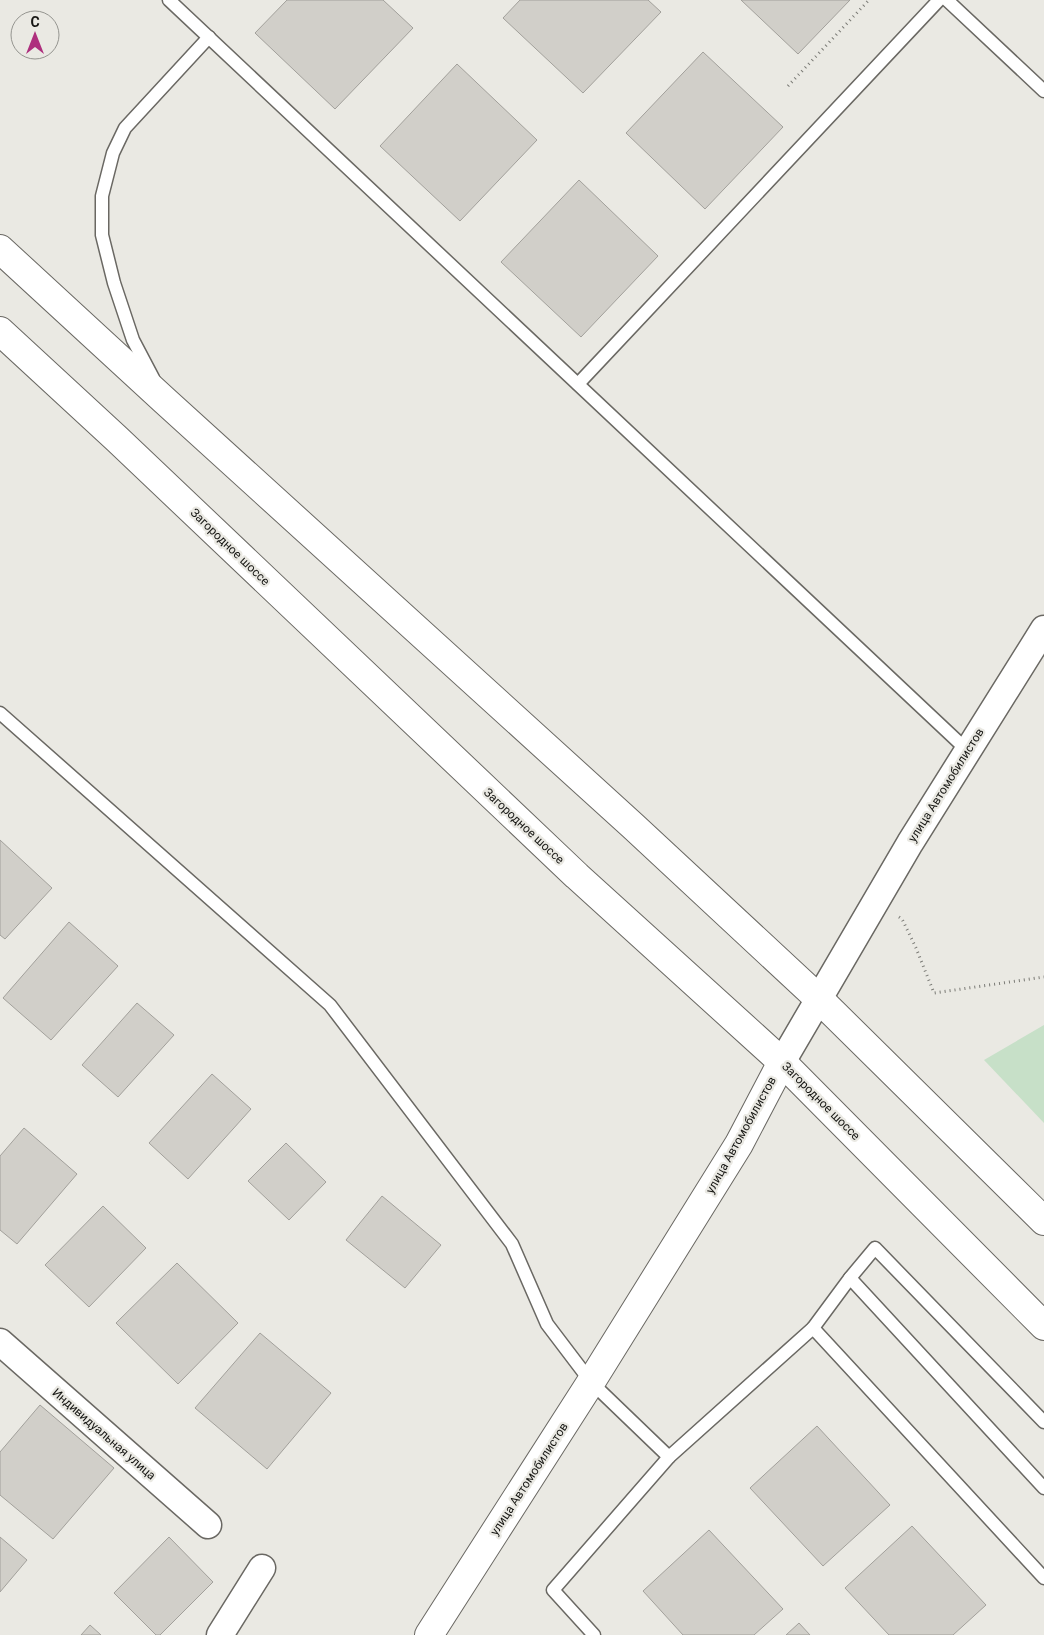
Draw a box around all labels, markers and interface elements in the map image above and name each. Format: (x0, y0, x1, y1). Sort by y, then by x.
north arrow (10, 10, 60, 60)
text: С (30, 14, 40, 30)
street label: Загородное шоссе (188, 506, 272, 588)
street label: улица Автомобилистов (905, 725, 987, 844)
street label: Загородное шоссе (481, 785, 567, 867)
street label: Загородное шоссе (779, 1059, 863, 1143)
street label: улица Автомобилистов (703, 1074, 779, 1196)
street label: Индивидуальная улица (50, 1385, 158, 1483)
street label: улица Автомобилистов (487, 1420, 571, 1538)

